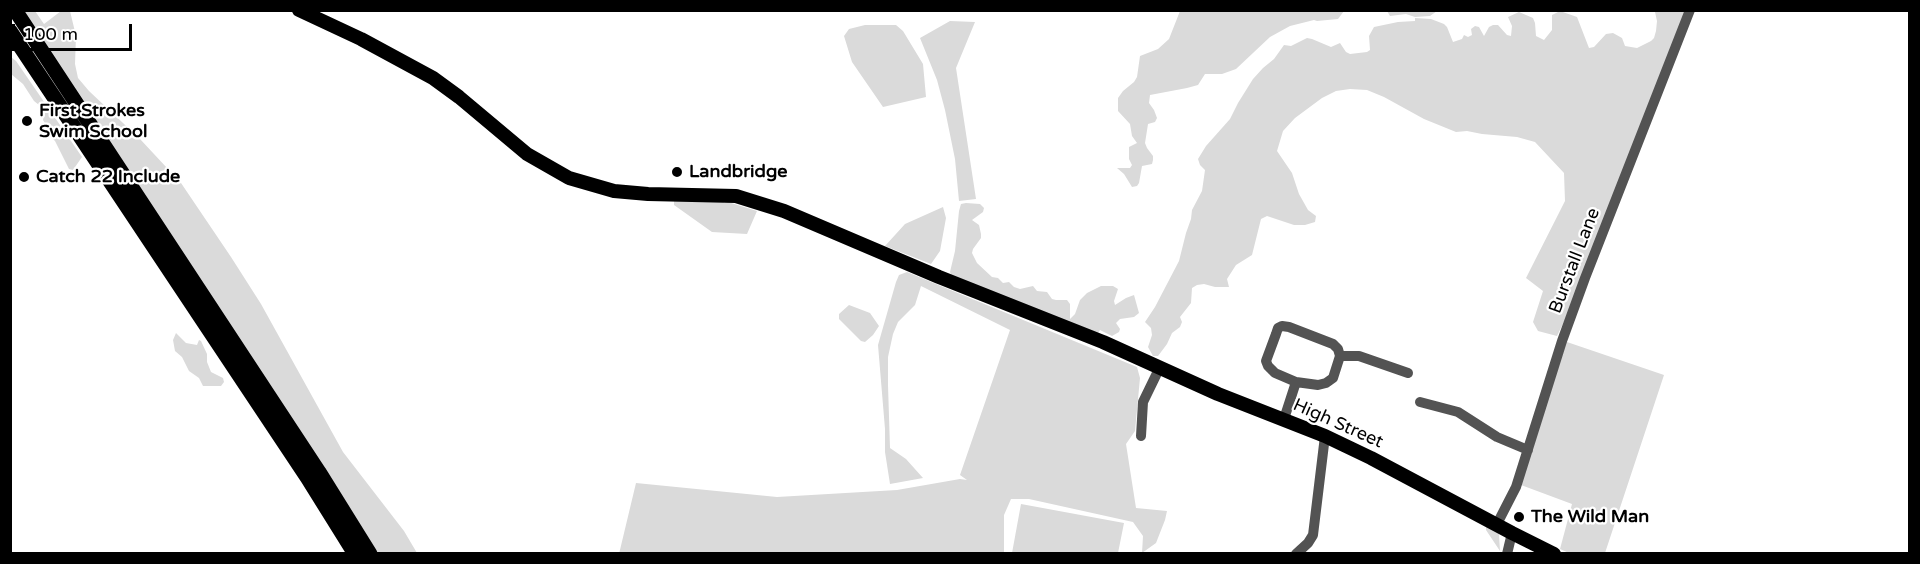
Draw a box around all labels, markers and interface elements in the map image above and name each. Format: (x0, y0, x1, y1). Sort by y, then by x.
scale bar (15, 12, 135, 50)
text: 100 m (23, 23, 78, 45)
place label: First Strokes Swim School (39, 100, 147, 142)
marker: First Strokes Swim School (20, 114, 34, 128)
place label: Landbridge (689, 161, 787, 183)
marker: Landbridge (670, 165, 684, 179)
place label: Catch 22 Include (36, 166, 180, 188)
marker: Catch 22 Include (17, 170, 31, 184)
street label: Burstall Lane (1545, 205, 1605, 317)
street label: High Street (1290, 395, 1386, 453)
place label: The Wild Man (1531, 506, 1649, 528)
marker: The Wild Man (1512, 510, 1526, 524)

